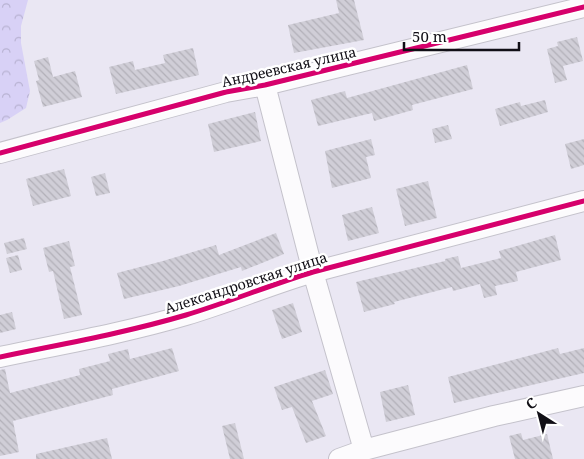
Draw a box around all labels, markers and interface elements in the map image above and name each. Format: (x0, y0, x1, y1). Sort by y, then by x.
scale bar (404, 20, 519, 52)
text: 50 m (412, 26, 447, 46)
street label: Андреевская улица (220, 42, 358, 91)
street label: Александровская улица (162, 247, 330, 318)
north arrow (514, 389, 564, 439)
text: С (522, 393, 540, 413)

